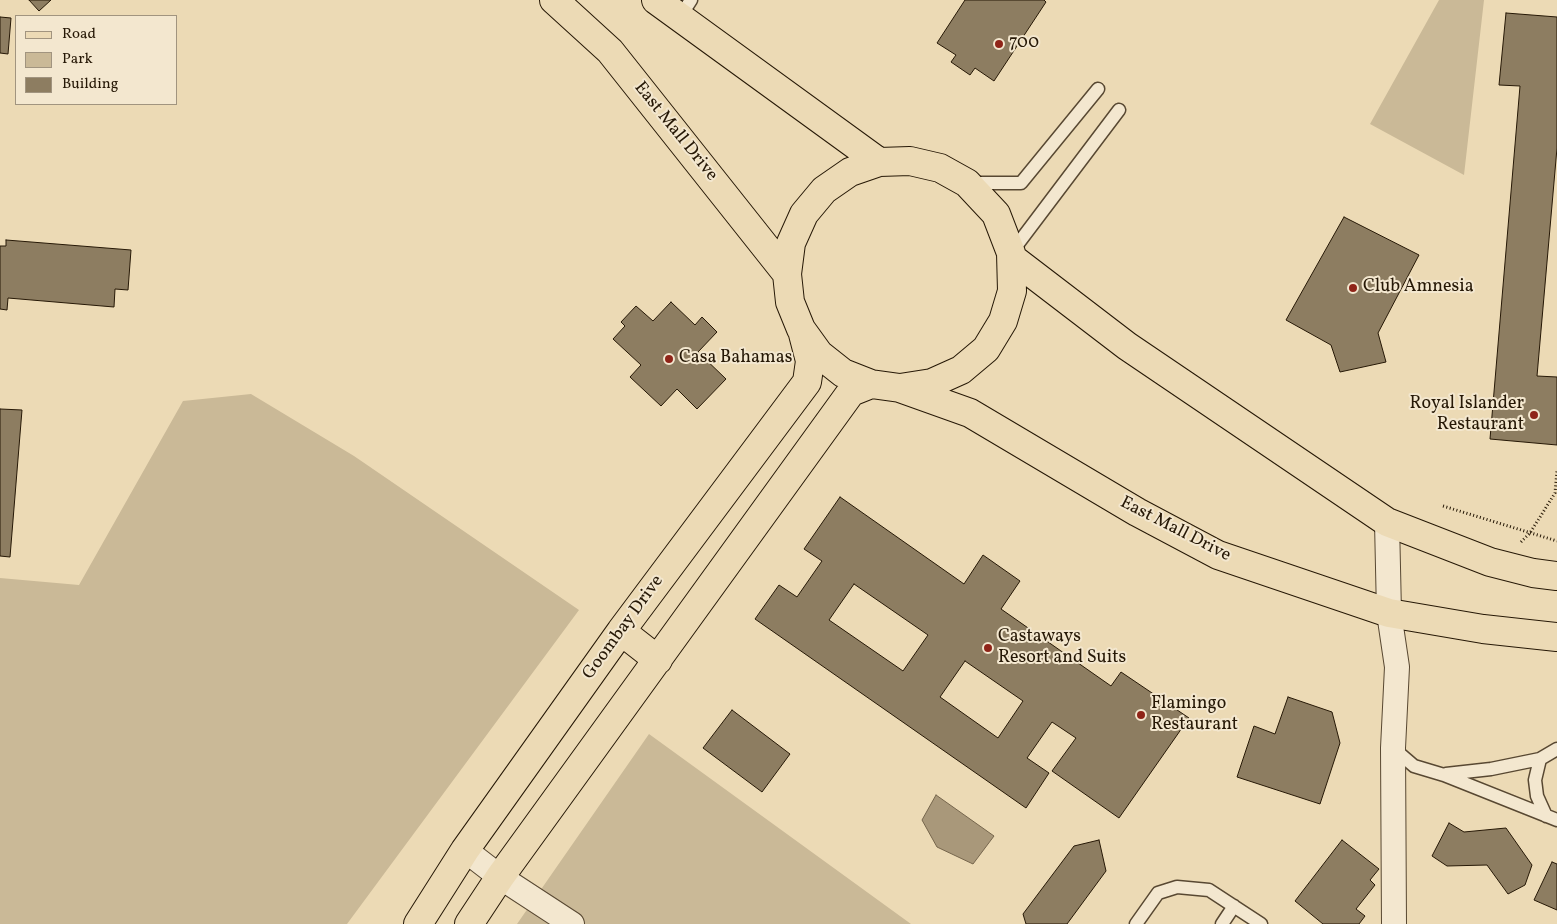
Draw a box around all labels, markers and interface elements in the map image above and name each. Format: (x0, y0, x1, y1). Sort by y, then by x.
legend (15, 15, 178, 105)
text: Road (62, 24, 96, 45)
place label: 700 (1009, 33, 1039, 55)
marker: 700 (993, 38, 1005, 50)
text: Park (62, 49, 93, 70)
text: Building (62, 74, 118, 95)
street label: East Mall Drive (628, 78, 722, 186)
place label: Club Amnesia (1363, 277, 1474, 299)
marker: Club Amnesia (1347, 282, 1359, 294)
place label: Casa Bahamas (679, 348, 792, 370)
marker: Casa Bahamas (663, 353, 675, 365)
place label: Royal Islander Restaurant (1410, 394, 1524, 436)
marker: Royal Islander Restaurant (1528, 409, 1540, 421)
street label: East Mall Drive (1116, 493, 1234, 567)
street label: Goombay Drive (579, 572, 669, 684)
place label: Castaways Resort and Suits (998, 627, 1126, 670)
marker: Castaways Resort and Suits (982, 642, 994, 654)
place label: Flamingo Restaurant (1151, 694, 1238, 736)
marker: Flamingo Restaurant (1135, 709, 1147, 721)

